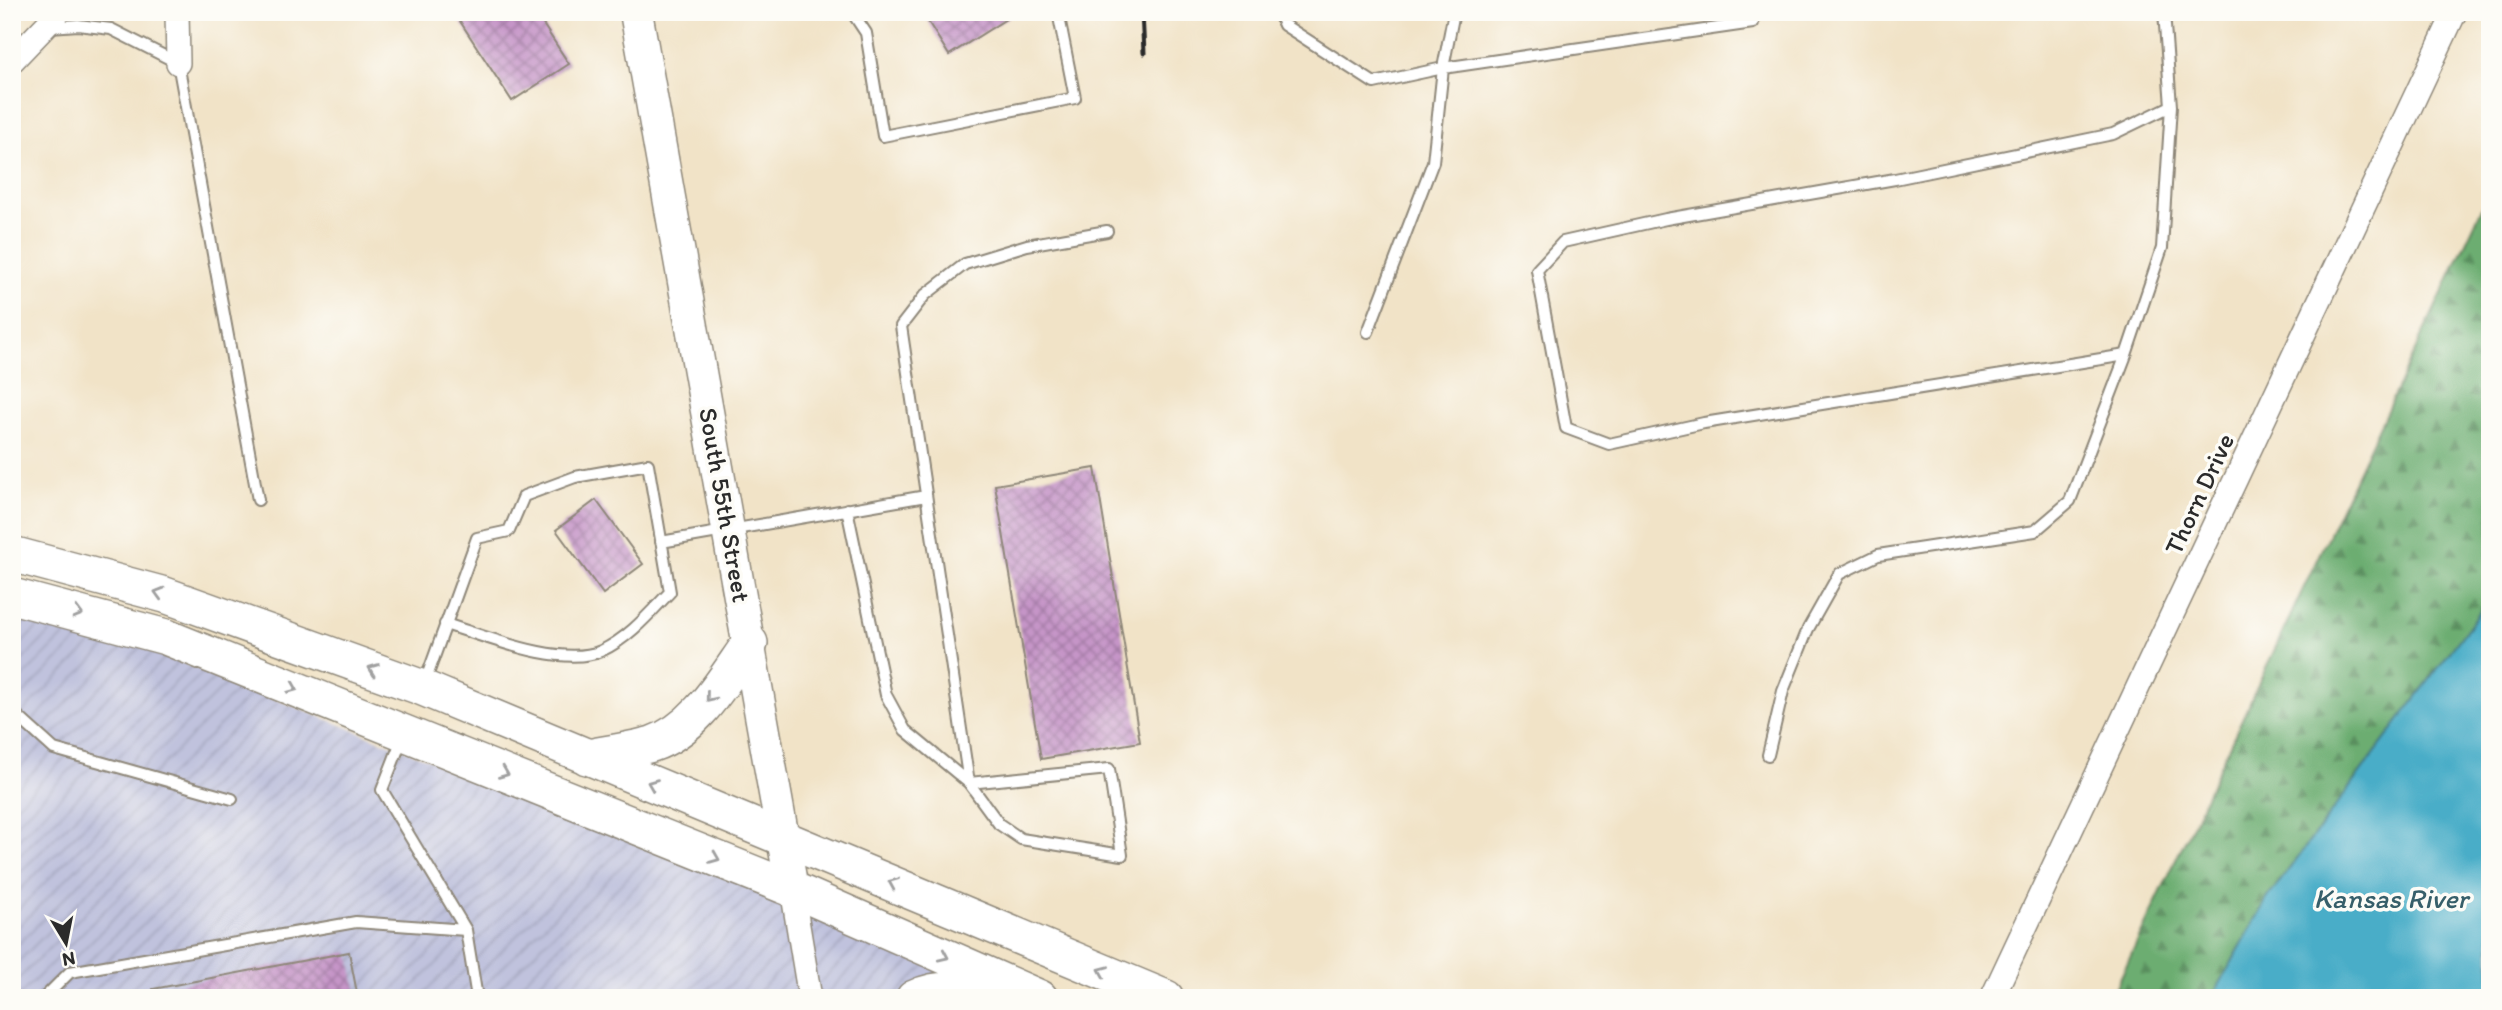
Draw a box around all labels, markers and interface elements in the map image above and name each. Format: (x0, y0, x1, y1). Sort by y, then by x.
street label: South 55th Street (692, 405, 758, 605)
street label: Thorn Drive (2157, 428, 2241, 560)
one-way arrow (153, 587, 165, 602)
one-way arrow (72, 605, 84, 620)
one-way arrow (368, 663, 380, 677)
one-way arrow (285, 680, 298, 694)
one-way arrow (705, 690, 718, 702)
one-way arrow (497, 764, 509, 778)
one-way arrow (646, 778, 658, 792)
one-way arrow (708, 849, 720, 863)
one-way arrow (888, 878, 900, 892)
water label: Kansas River (2314, 881, 2472, 915)
north arrow (32, 908, 102, 978)
text: N (61, 947, 77, 972)
one-way arrow (937, 947, 949, 961)
one-way arrow (1097, 966, 1109, 980)

